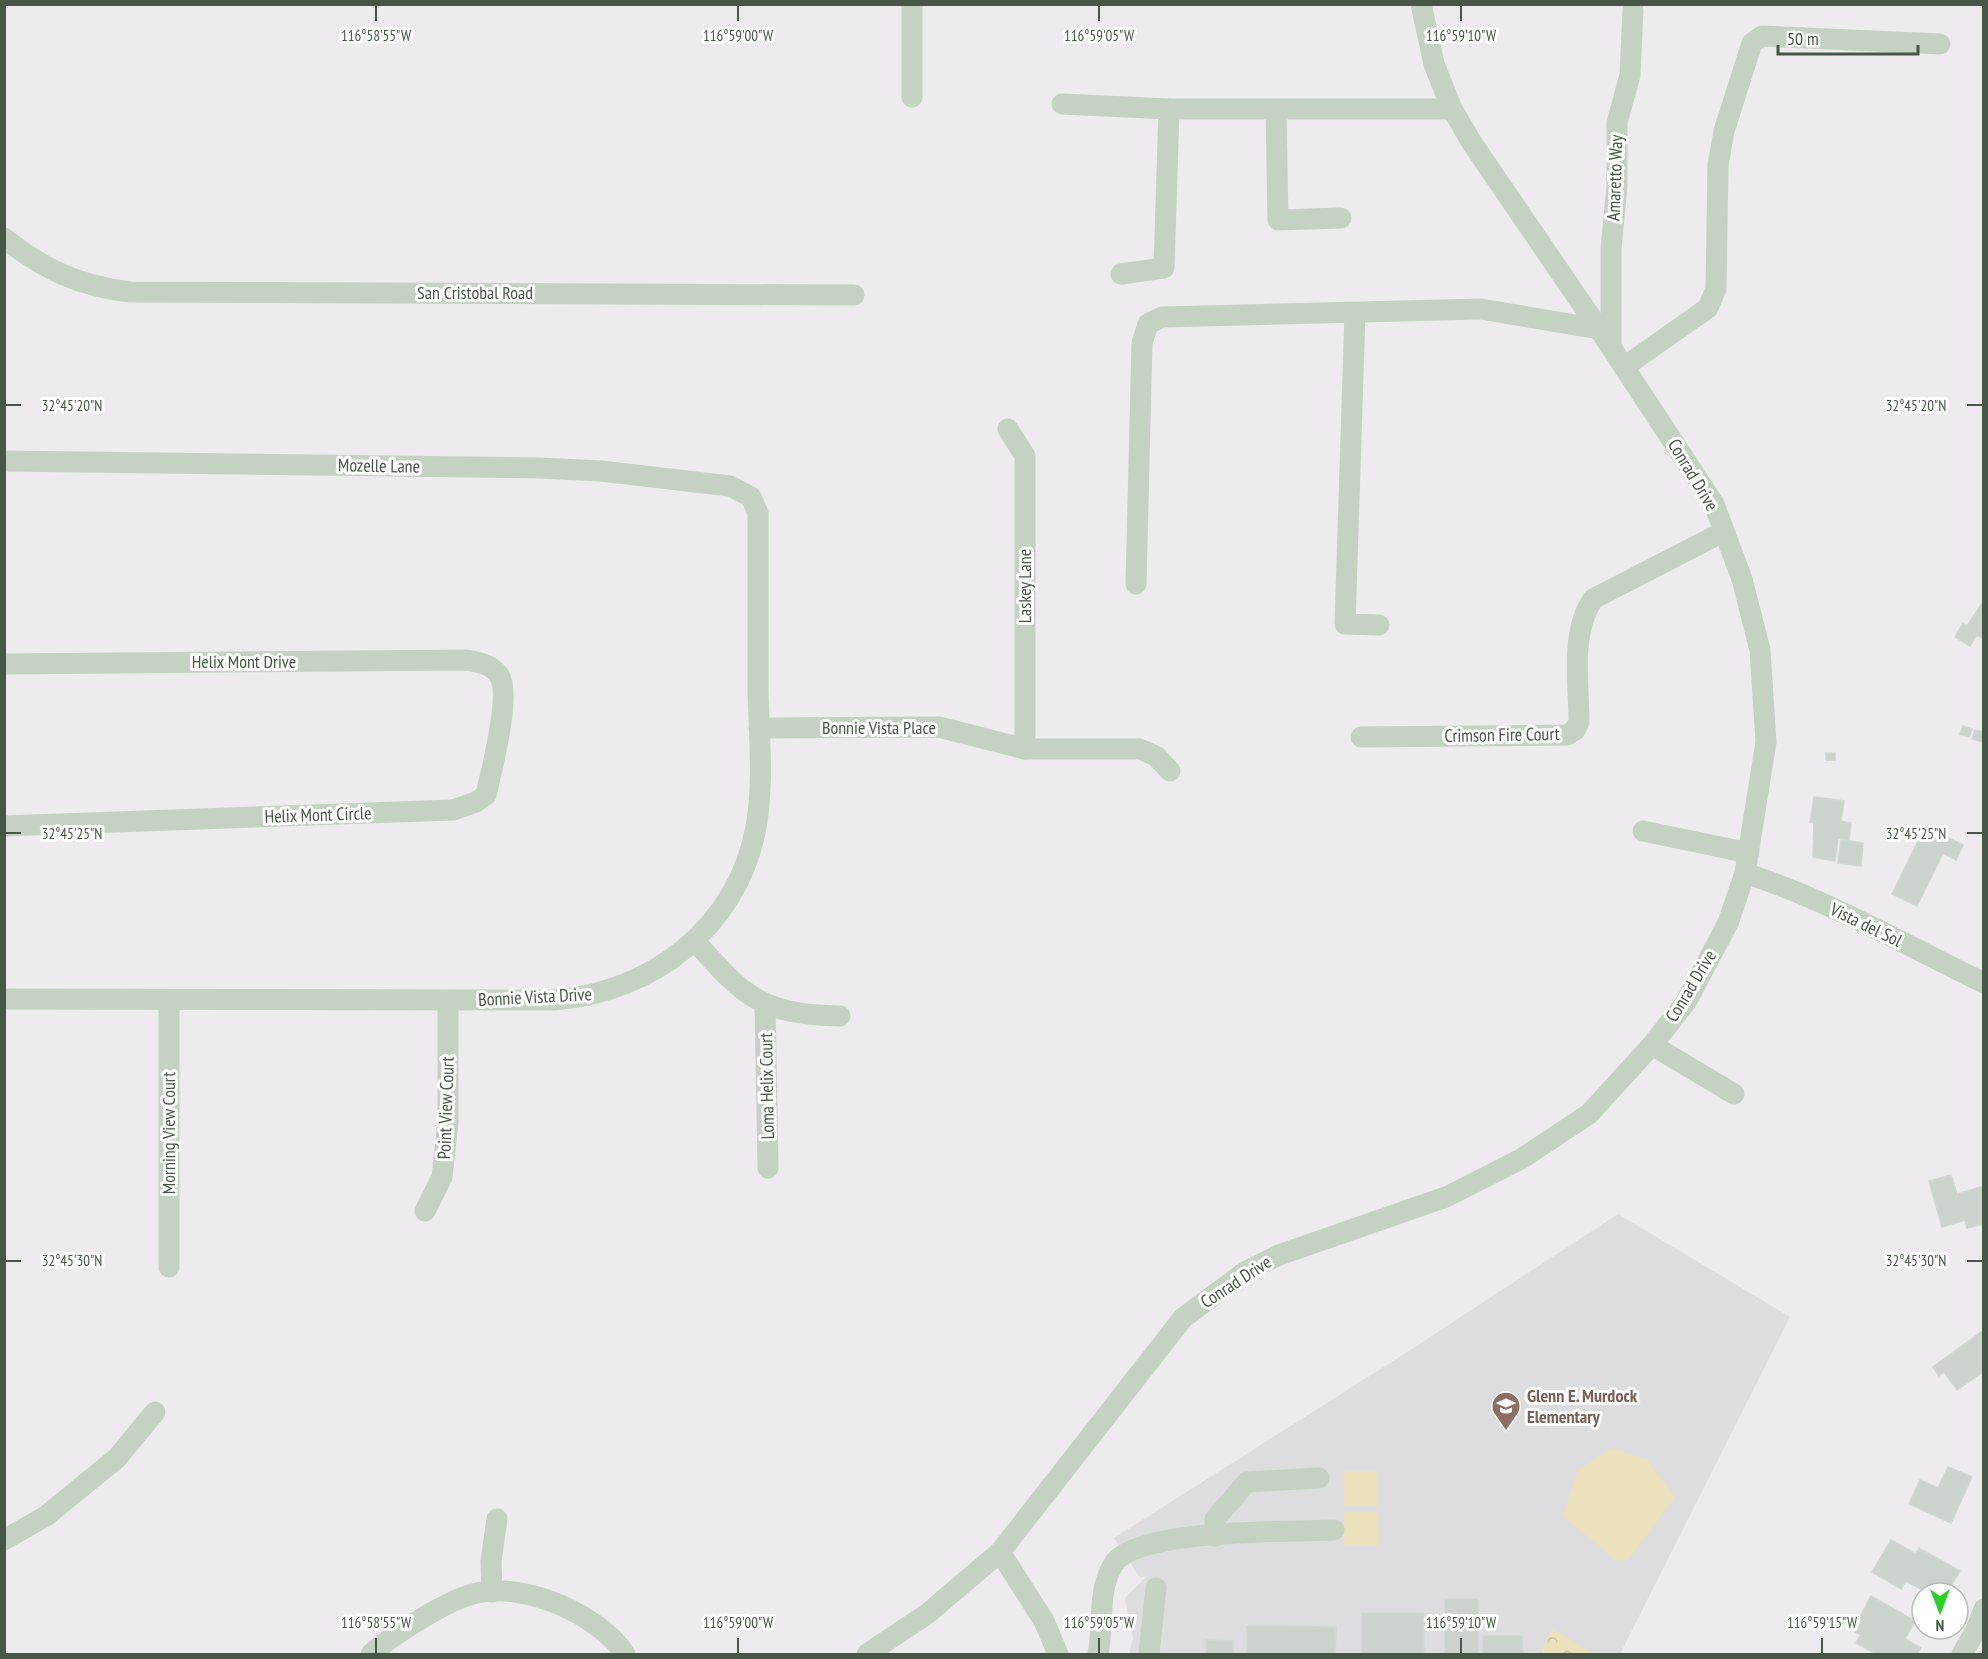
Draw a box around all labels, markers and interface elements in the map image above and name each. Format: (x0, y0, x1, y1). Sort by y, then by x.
scale bar (1778, 18, 1918, 56)
text: 116°58'55"W (341, 26, 411, 45)
text: 116°59'00"W (703, 26, 773, 45)
text: 116°59'05"W (1064, 26, 1134, 45)
text: 116°59'10"W (1426, 26, 1496, 45)
text: 50 m (1787, 27, 1819, 50)
street label: Amaretto Way (1602, 134, 1628, 222)
street label: San Cristobal Road (417, 281, 533, 304)
text: 32°45'20"N (42, 396, 102, 415)
text: 32°45'20"N (1886, 396, 1946, 415)
street label: Conrad Drive (1663, 435, 1724, 515)
street label: Mozelle Lane (338, 453, 420, 478)
street label: Laskey Lane (1013, 549, 1036, 623)
street label: Helix Mont Drive (192, 650, 296, 673)
street label: Bonnie Vista Place (822, 716, 936, 739)
street label: Crimson Fire Court (1444, 722, 1560, 747)
street label: Helix Mont Circle (264, 801, 372, 828)
text: 32°45'25"N (42, 824, 102, 843)
text: 32°45'25"N (1886, 824, 1946, 843)
street label: Vista del Sol (1826, 897, 1907, 952)
street label: Conrad Drive (1660, 946, 1721, 1026)
street label: Bonnie Vista Drive (478, 982, 592, 1011)
street label: Loma Helix Court (754, 1032, 779, 1140)
street label: Point View Court (432, 1056, 459, 1160)
street label: Morning View Court (157, 1072, 180, 1194)
street label: Conrad Drive (1196, 1250, 1275, 1313)
text: 32°45'30"N (42, 1251, 102, 1270)
text: 32°45'30"N (1886, 1251, 1946, 1270)
place label: Glenn E. Murdock Elementary (1527, 1384, 1638, 1428)
school or university icon: Glenn E. Murdock Elementary (1490, 1390, 1522, 1432)
north arrow (1910, 1581, 1970, 1641)
text: 116°58'55"W (341, 1613, 411, 1632)
text: 116°59'00"W (703, 1613, 773, 1632)
text: 116°59'05"W (1064, 1613, 1134, 1632)
text: 116°59'10"W (1426, 1613, 1496, 1632)
text: 116°59'15"W (1787, 1613, 1857, 1632)
text: N (1936, 1616, 1944, 1636)

